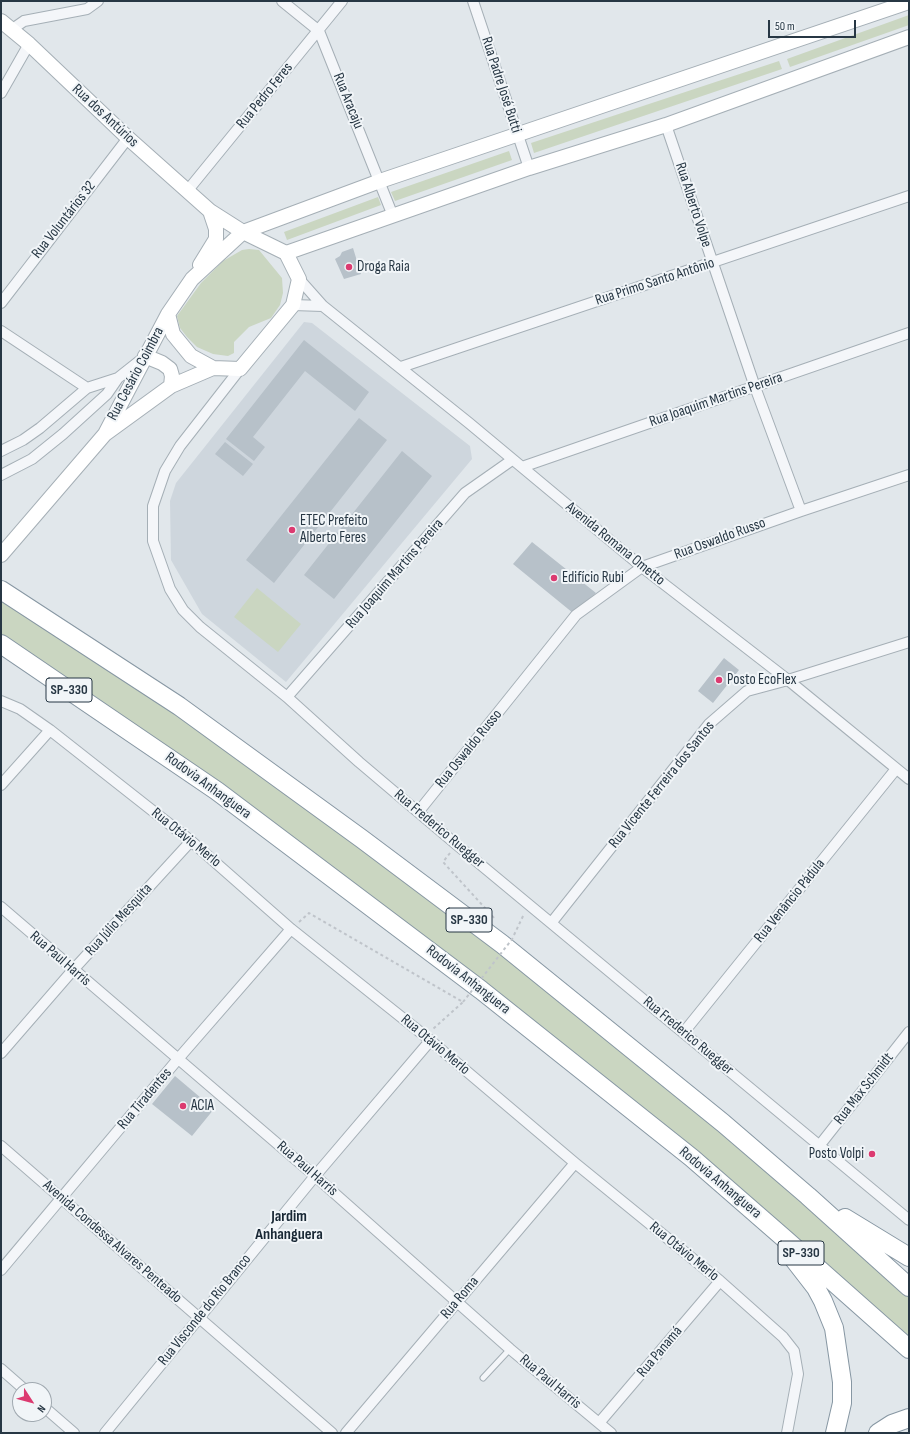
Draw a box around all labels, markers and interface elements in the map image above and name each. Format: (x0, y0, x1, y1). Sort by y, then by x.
scale bar (770, 12, 858, 38)
text: 50 m (775, 19, 795, 34)
street label: Rua Padre José Butti (477, 35, 525, 135)
street label: Rua Pedro Feres (233, 59, 297, 133)
street label: Rua Aracaju (329, 71, 367, 131)
street label: Rua dos Antúrios (68, 81, 142, 151)
street label: Rua Alberto Volpe (671, 160, 715, 250)
street label: Rua Voluntários 32 (28, 178, 100, 262)
street label: Rua Primo Santo Antônio (593, 254, 717, 310)
place label: Droga Raia (357, 258, 410, 276)
marker: Droga Raia (344, 262, 354, 272)
street label: Rua Cesário Coimbra (104, 324, 168, 424)
street label: Rua Joaquim Martins Pereira (647, 369, 785, 431)
street label: Avenida Romana Ometto (562, 498, 668, 590)
place label: ETEC Prefeito Alberto Feres (300, 512, 368, 547)
street label: Rua Oswaldo Russo (672, 514, 768, 564)
street label: Rua Joaquim Martins Pereira (342, 515, 448, 633)
marker: ETEC Prefeito Alberto Feres (287, 525, 297, 535)
place label: Edifício Rubi (562, 569, 624, 587)
marker: Edifício Rubi (549, 573, 559, 583)
place label: Posto EcoFlex (727, 671, 796, 689)
marker: Posto EcoFlex (714, 675, 724, 685)
road number: SP-330 (46, 678, 92, 702)
street label: Rua Oswaldo Russo (432, 706, 506, 792)
street label: Rua Vicente Ferreira dos Santos (605, 718, 719, 852)
street label: Rodovia Anhanguera (161, 749, 255, 823)
street label: Rua Frederico Ruegger (390, 786, 488, 872)
street label: Rua Otávio Merlo (148, 804, 224, 872)
street label: Rua Venâncio Pádula (751, 855, 829, 947)
street label: Rua Júlio Mesquita (82, 880, 156, 960)
road number: SP-330 (446, 908, 492, 932)
street label: Rua Paul Harris (26, 928, 94, 990)
street label: Rodovia Anhanguera (422, 942, 514, 1018)
street label: Rua Frederico Ruegger (639, 993, 737, 1079)
street label: Rua Otávio Merlo (397, 1011, 473, 1079)
street label: Rua Max Schmidt (830, 1050, 898, 1128)
street label: Rua Tiradentes (114, 1065, 176, 1133)
place label: ACIA (191, 1097, 214, 1115)
marker: ACIA (178, 1101, 188, 1111)
street label: Rua Paul Harris (273, 1138, 341, 1200)
street label: Rodovia Anhanguera (675, 1143, 765, 1223)
place label: Posto Volpi (809, 1145, 864, 1163)
marker: Posto Volpi (867, 1149, 877, 1159)
street label: Avenida Condessa Alvares Penteado (39, 1177, 185, 1307)
district label: Jardim Anhanguera (255, 1207, 323, 1245)
street label: Rua Otávio Merlo (646, 1218, 722, 1286)
road number: SP-330 (778, 1241, 824, 1265)
street label: Rua Visconde do Rio Branco (155, 1251, 255, 1369)
street label: Rua Roma (437, 1273, 483, 1323)
street label: Rua Panamá (634, 1323, 686, 1381)
street label: Rua Paul Harris (516, 1351, 584, 1413)
north arrow (12, 1382, 52, 1422)
text: N (34, 1403, 48, 1415)

